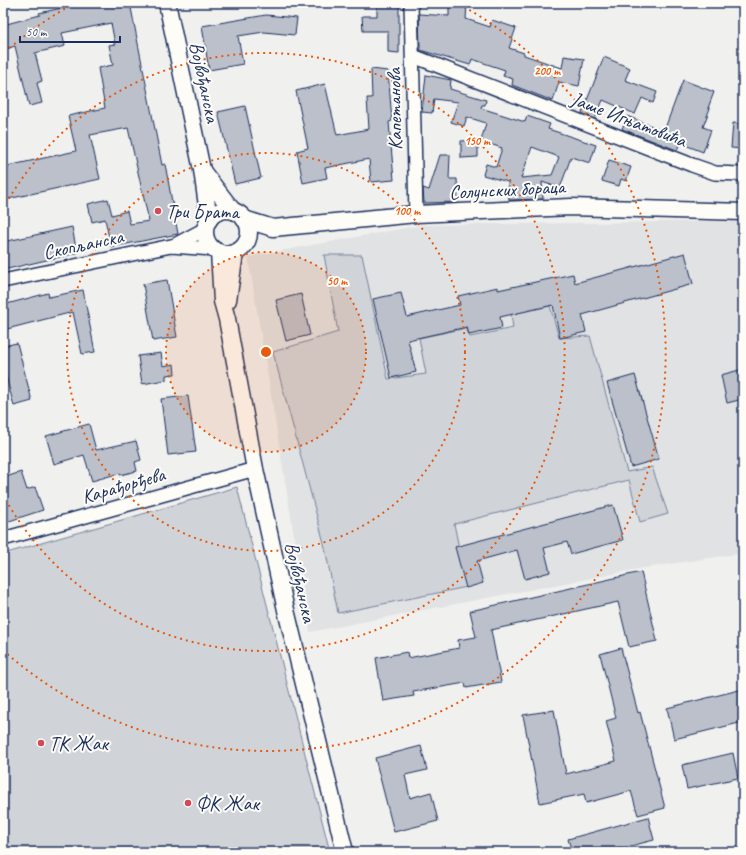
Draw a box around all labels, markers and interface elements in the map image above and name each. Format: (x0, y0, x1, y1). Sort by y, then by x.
scale bar (20, 18, 120, 44)
text: 50 m (26, 24, 48, 40)
street label: Војвођанска (184, 39, 226, 127)
text: 200 m (534, 63, 561, 79)
street label: Капетанова (381, 66, 408, 150)
street label: Јаше Игњатовића (567, 86, 691, 153)
text: 150 m (464, 133, 491, 149)
street label: Солунских бораца (449, 174, 567, 205)
place label: Три Брата (166, 199, 240, 224)
text: 100 m (394, 203, 421, 219)
marker: Три Брата (153, 206, 163, 216)
street label: Скопљанска (41, 223, 127, 265)
text: 50 m (327, 273, 348, 289)
centre of rings (259, 345, 273, 359)
street label: Карађорђева (79, 461, 169, 509)
street label: Војвођанска (279, 539, 322, 627)
place label: ТК Жак (49, 731, 110, 756)
marker: ТК Жак (36, 738, 46, 748)
place label: ФК Жак (196, 791, 260, 816)
marker: ФК Жак (183, 798, 193, 808)

